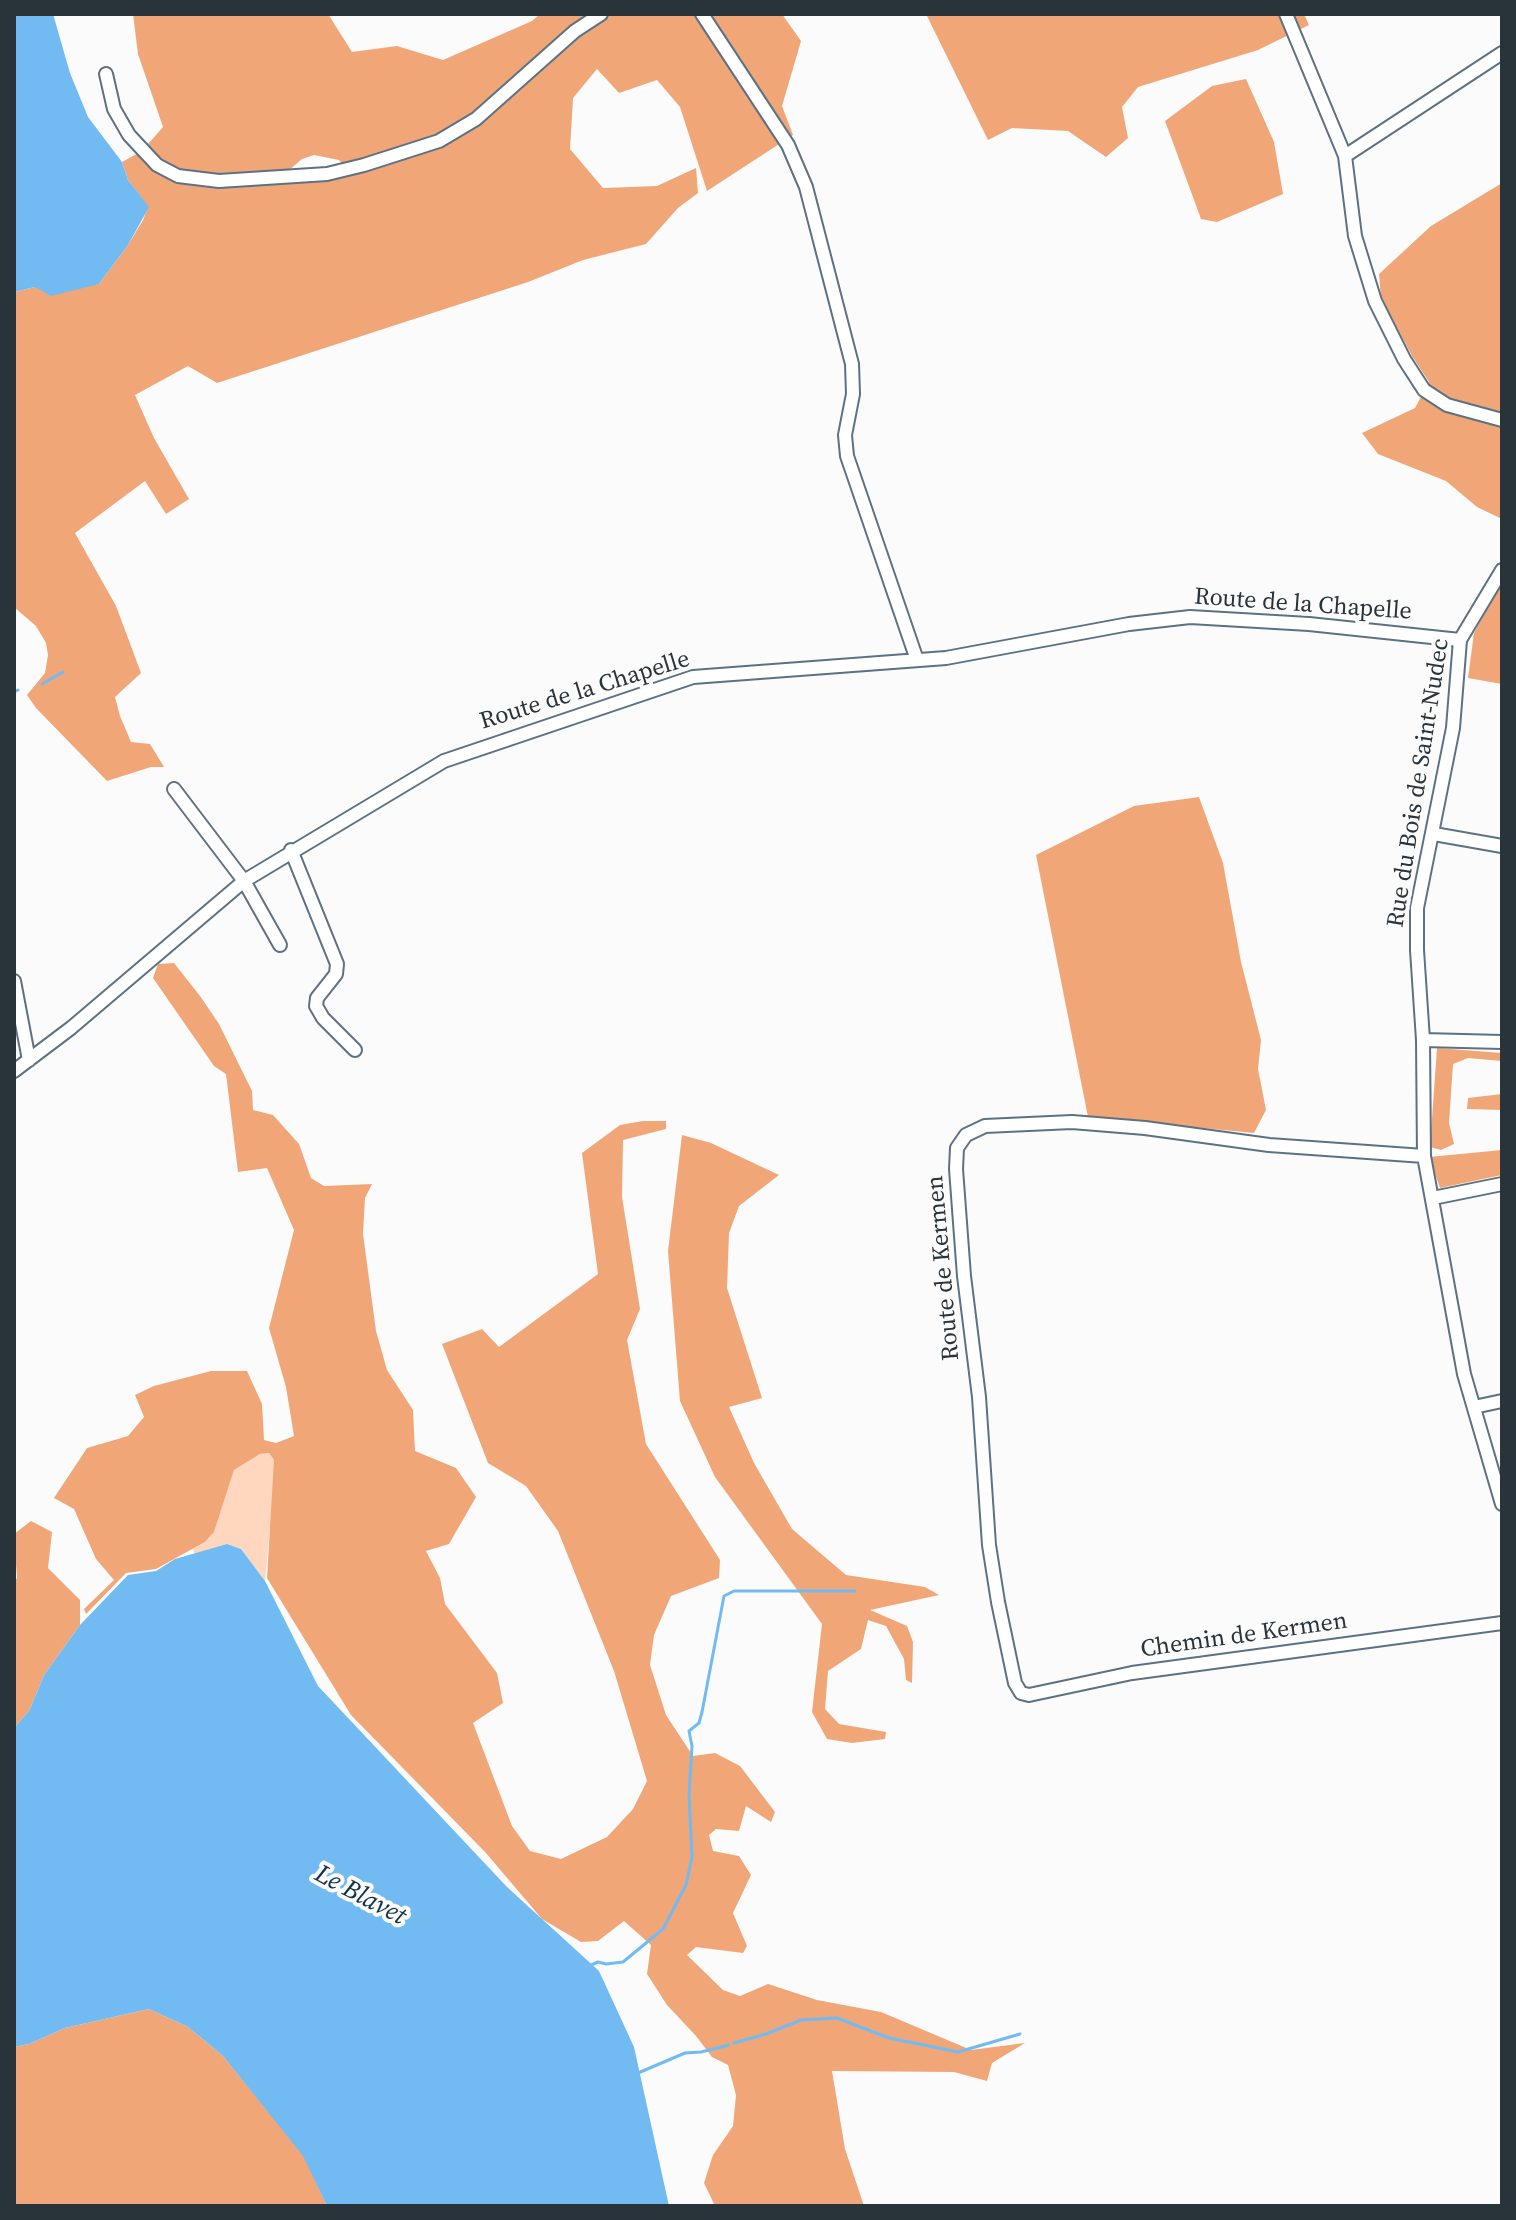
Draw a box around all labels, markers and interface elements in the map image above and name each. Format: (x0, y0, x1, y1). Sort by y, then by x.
street label: Route de la Chapelle (1193, 583, 1413, 627)
street label: Rue du Bois de Saint-Nudec (1382, 636, 1456, 930)
street label: Route de la Chapelle (477, 645, 693, 737)
street label: Route de Kermen (922, 1174, 966, 1362)
street label: Chemin de Kermen (1139, 1607, 1349, 1665)
water label: Le Blavet (309, 1859, 411, 1933)

